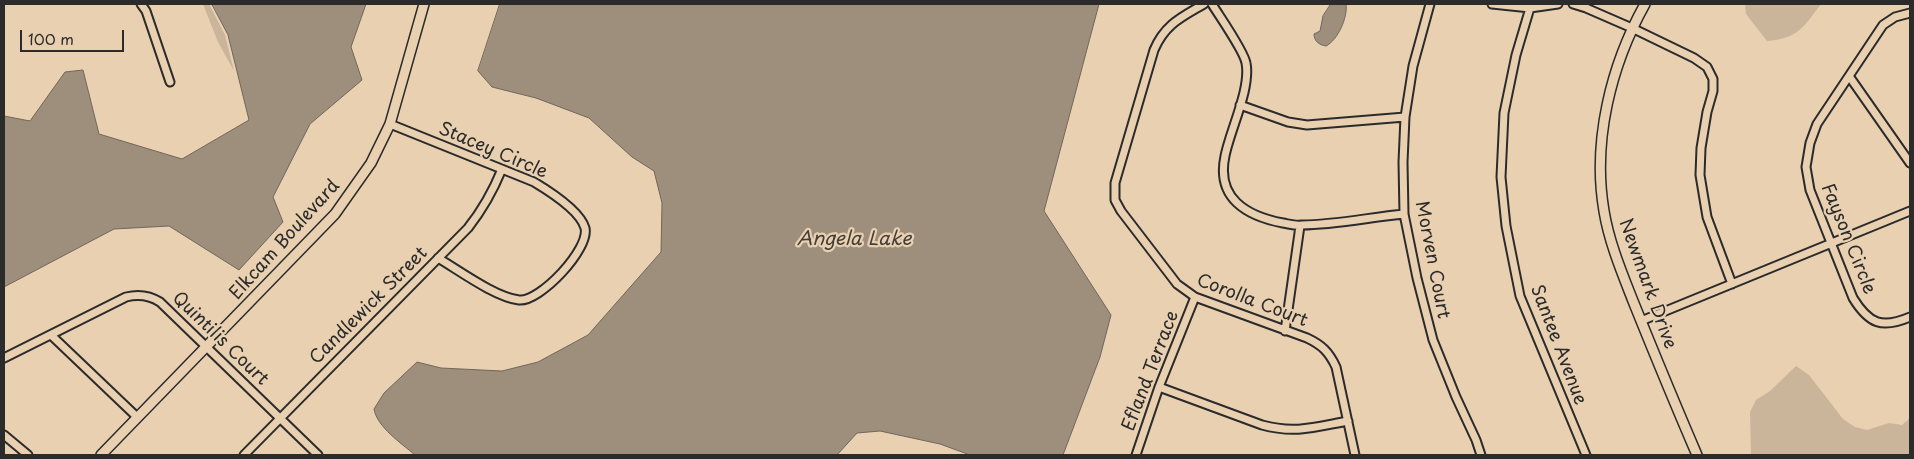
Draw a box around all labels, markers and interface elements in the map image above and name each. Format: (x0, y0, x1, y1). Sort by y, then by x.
scale bar (22, 20, 126, 52)
text: 100 m (28, 27, 74, 50)
street label: Stacey Circle (435, 118, 551, 184)
street label: Elkcam Boulevard (226, 176, 344, 304)
street label: Fayson Circle (1816, 180, 1880, 298)
street label: Morven Court (1410, 199, 1454, 321)
street label: Newmark Drive (1613, 216, 1681, 352)
water label: Angela Lake (797, 229, 911, 251)
street label: Candlewick Street (306, 243, 432, 369)
street label: Corolla Court (1193, 270, 1311, 332)
street label: Santee Avenue (1525, 282, 1591, 408)
street label: Quintilis Court (167, 288, 273, 390)
street label: Efland Terrace (1118, 308, 1184, 434)

